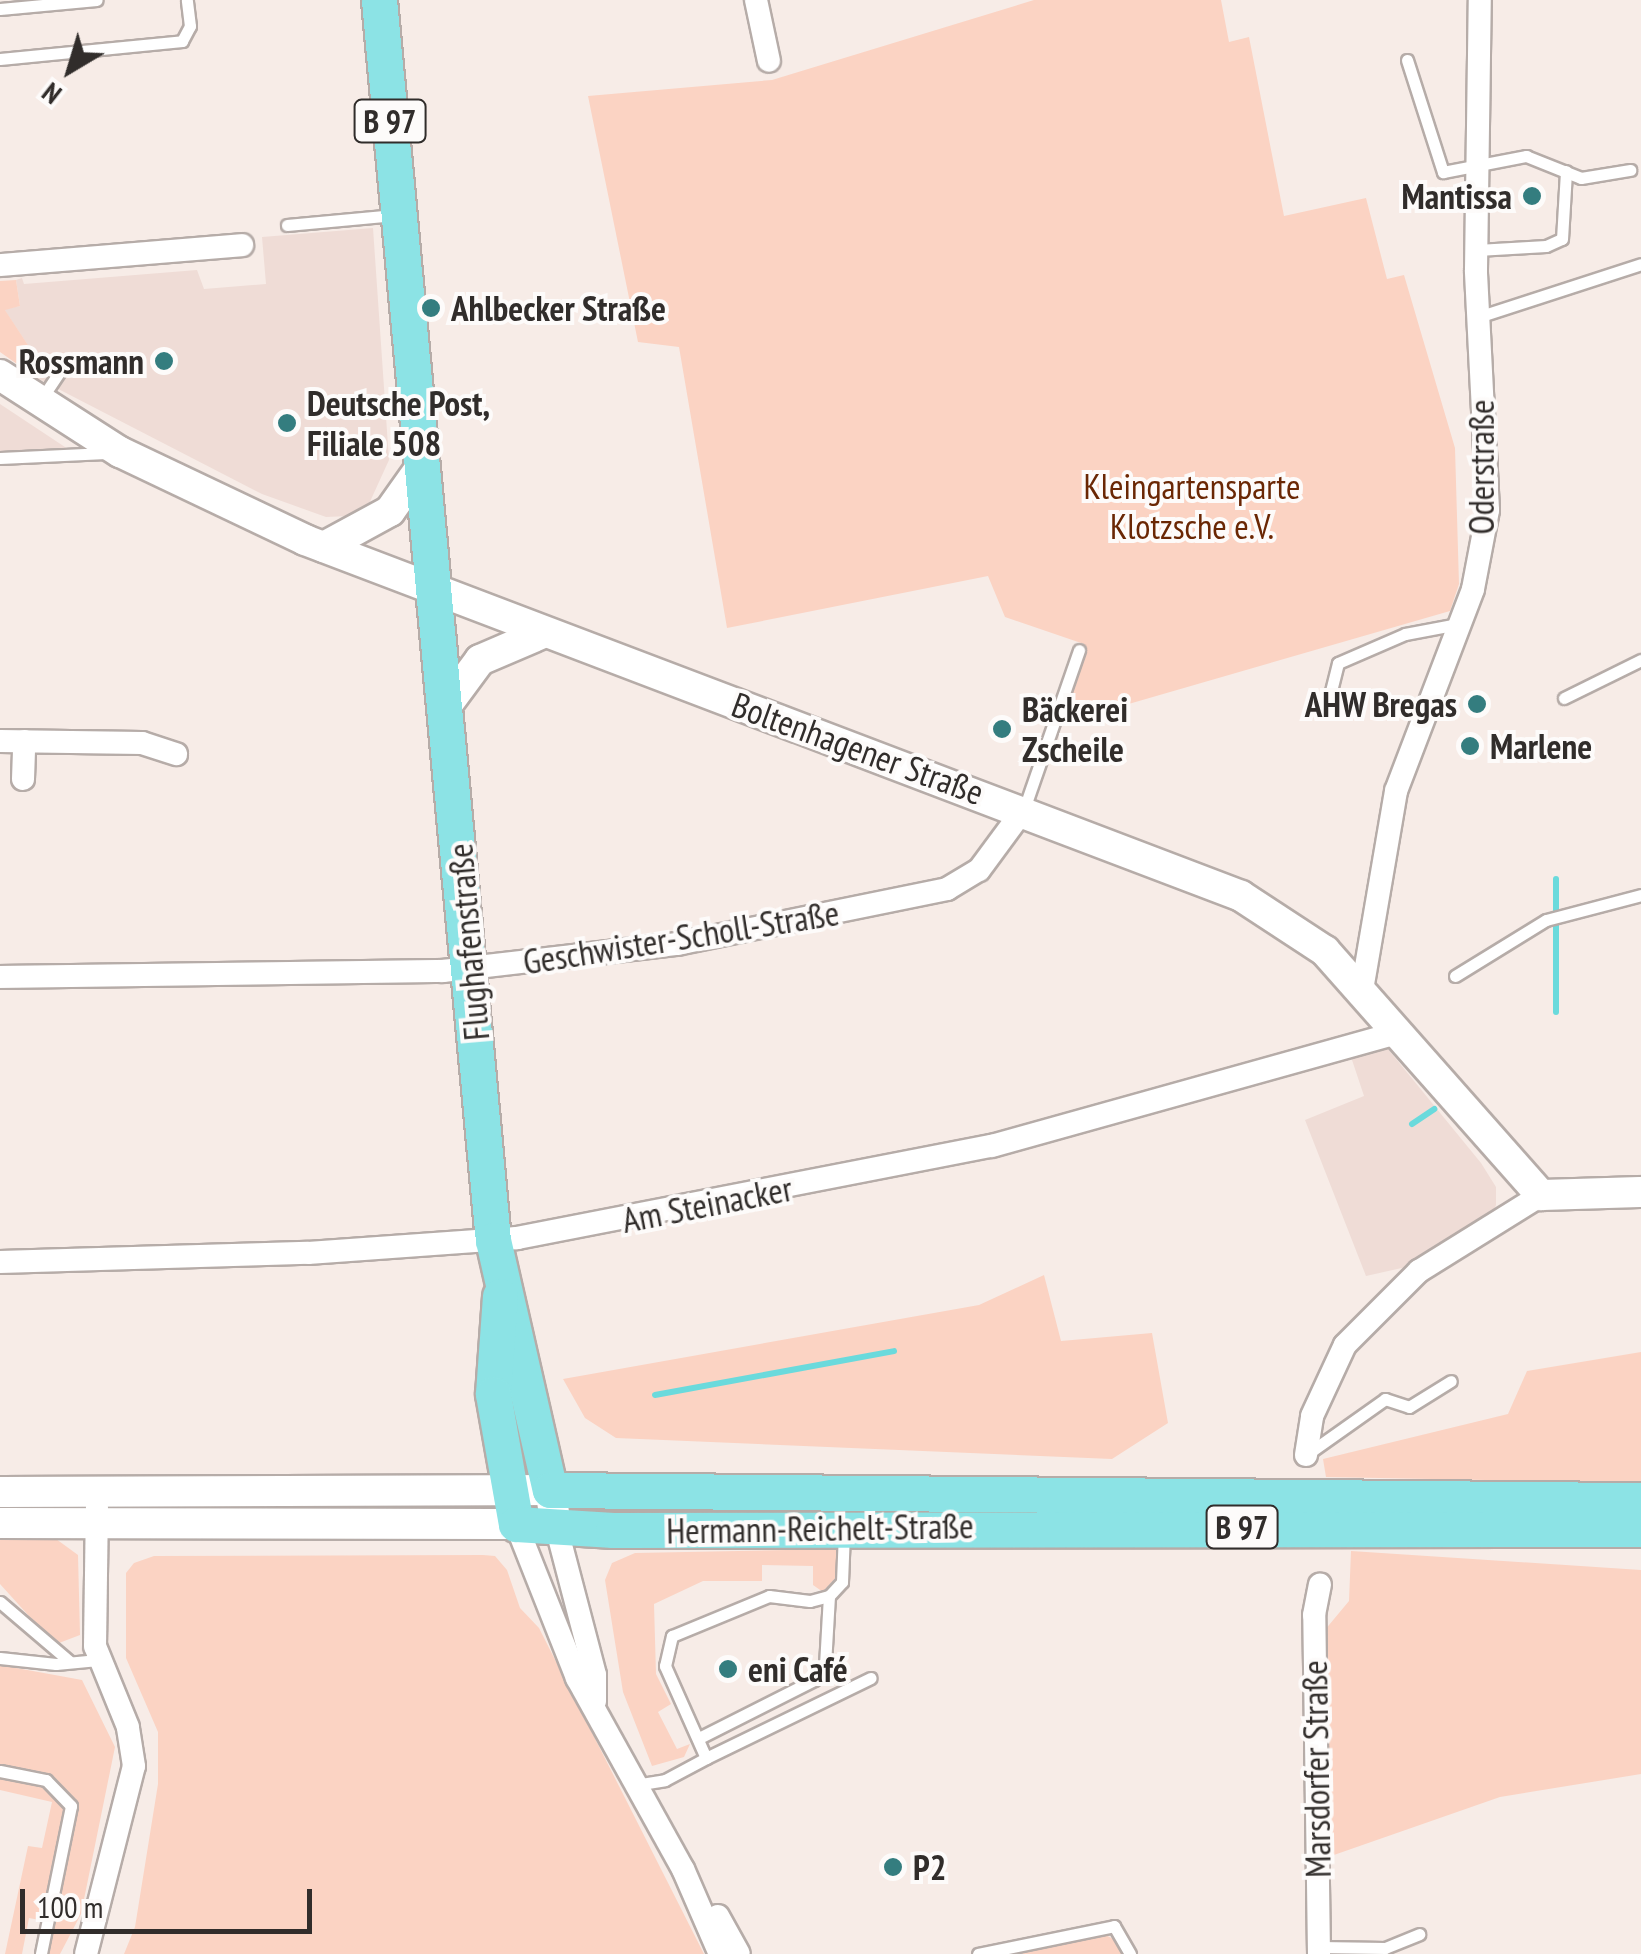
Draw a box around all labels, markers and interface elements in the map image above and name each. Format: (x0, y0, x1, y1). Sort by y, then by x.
north arrow (20, 20, 120, 120)
text: N (34, 75, 69, 113)
road number: B 97 (352, 94, 428, 148)
place label: Mantissa (1402, 175, 1512, 217)
marker: Mantissa (1521, 185, 1543, 207)
place label: Ahlbecker Straße (451, 287, 666, 329)
marker: Ahlbecker Straße (420, 297, 442, 319)
place label: Rossmann (19, 340, 144, 382)
marker: Rossmann (153, 350, 175, 372)
place label: Deutsche Post, Filiale 508 (307, 382, 490, 464)
street label: Oderstraße (1460, 400, 1502, 534)
marker: Deutsche Post, Filiale 508 (276, 412, 298, 434)
park label: Kleingartensparte Klotzsche e.V. (1084, 465, 1300, 547)
street label: Boltenhagener Straße (727, 683, 989, 813)
place label: AHW Bregas (1304, 683, 1457, 725)
place label: Bäckerei Zscheile (1022, 688, 1128, 770)
marker: AHW Bregas (1466, 693, 1488, 715)
marker: Bäckerei Zscheile (991, 718, 1013, 740)
place label: Marlene (1490, 725, 1592, 767)
marker: Marlene (1459, 735, 1481, 757)
street label: Flughafenstraße (438, 842, 498, 1042)
street label: Geschwister-Scholl-Straße (520, 891, 842, 983)
street label: Am Steinacker (618, 1167, 796, 1241)
road number: B 97 (1204, 1500, 1280, 1554)
street label: Hermann-Reichelt-Straße (666, 1504, 974, 1552)
place label: eni Café (748, 1648, 848, 1690)
marker: eni Café (717, 1658, 739, 1680)
street label: Marsdorfer Straße (1293, 1660, 1339, 1878)
place label: P2 (913, 1846, 946, 1888)
marker: P2 (882, 1856, 904, 1878)
scale bar (25, 1869, 318, 1931)
text: 100 m (37, 1887, 103, 1926)

